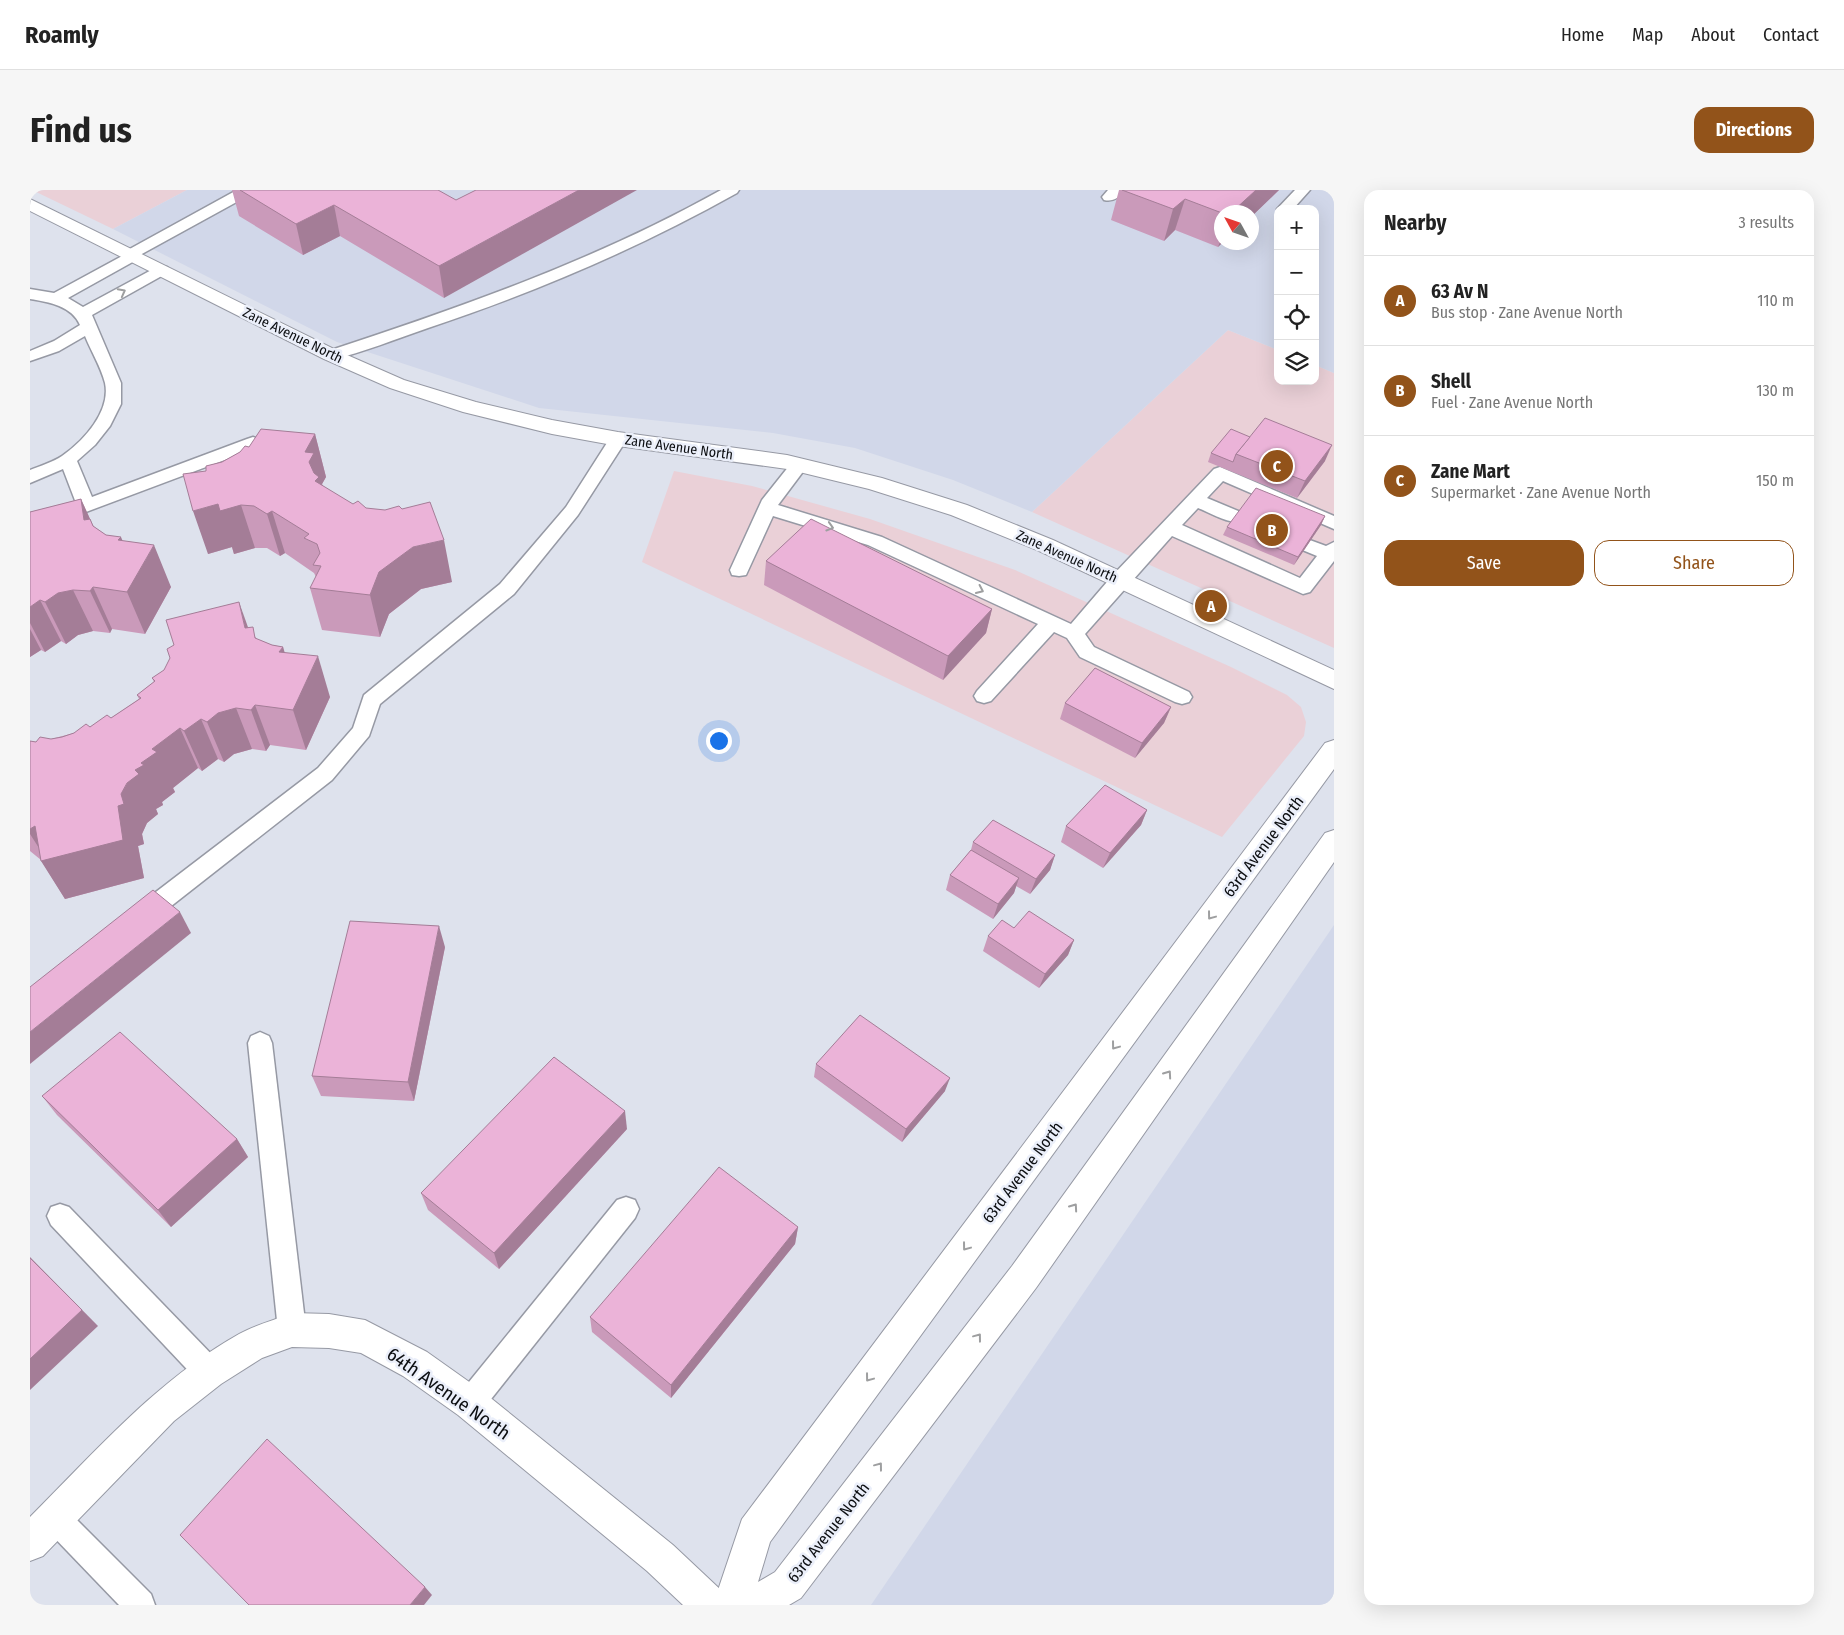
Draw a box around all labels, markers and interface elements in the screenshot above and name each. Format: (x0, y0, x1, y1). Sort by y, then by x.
text: Roamly (25, 21, 99, 49)
text: Home (1561, 24, 1604, 46)
text: Map (1632, 24, 1663, 46)
text: About (1691, 24, 1735, 46)
text: Contact (1763, 24, 1819, 46)
button: Directions (1694, 107, 1814, 153)
text: Find us (30, 109, 132, 151)
north arrow (1214, 205, 1259, 250)
map controls (1274, 205, 1319, 385)
button: + (1274, 205, 1319, 250)
text: Nearby (1384, 210, 1446, 236)
text: 3 results (1738, 213, 1794, 232)
button: − (1274, 250, 1319, 295)
text: 63 Av N (1431, 280, 1488, 303)
one-way arrow (117, 288, 126, 298)
text: A (1396, 291, 1404, 310)
text: 110 m (1757, 291, 1794, 310)
button: locate (1274, 295, 1319, 340)
text: Bus stop · Zane Avenue North (1431, 303, 1623, 322)
street label: Zane Avenue North (240, 304, 345, 367)
button: layers (1274, 340, 1319, 385)
text: Shell (1431, 370, 1471, 393)
text: B (1396, 381, 1404, 400)
text: 130 m (1756, 381, 1794, 400)
text: Fuel · Zane Avenue North (1431, 393, 1593, 412)
street label: Zane Avenue North (624, 431, 734, 463)
pin: C (1261, 447, 1293, 485)
text: Zane Mart (1431, 460, 1510, 483)
text: C (1396, 471, 1404, 490)
text: 150 m (1756, 471, 1794, 490)
text: Supermarket · Zane Avenue North (1431, 483, 1651, 502)
pin: B (1256, 511, 1288, 549)
one-way arrow (826, 521, 834, 531)
street label: Zane Avenue North (1014, 527, 1120, 586)
button: Save (1384, 540, 1584, 586)
button: Share (1594, 540, 1794, 586)
one-way arrow (975, 583, 984, 594)
pin: A (1195, 587, 1227, 625)
your location (706, 728, 732, 754)
street label: 63rd Avenue North (1219, 792, 1308, 901)
one-way arrow (1209, 910, 1217, 919)
one-way arrow (1112, 1040, 1120, 1049)
one-way arrow (1162, 1070, 1171, 1080)
street label: 63rd Avenue North (978, 1118, 1067, 1227)
one-way arrow (1068, 1203, 1077, 1212)
one-way arrow (963, 1241, 972, 1251)
one-way arrow (972, 1334, 980, 1343)
street label: 64th Avenue North (383, 1342, 515, 1444)
one-way arrow (866, 1372, 875, 1382)
one-way arrow (873, 1462, 882, 1472)
street label: 63rd Avenue North (783, 1479, 873, 1586)

